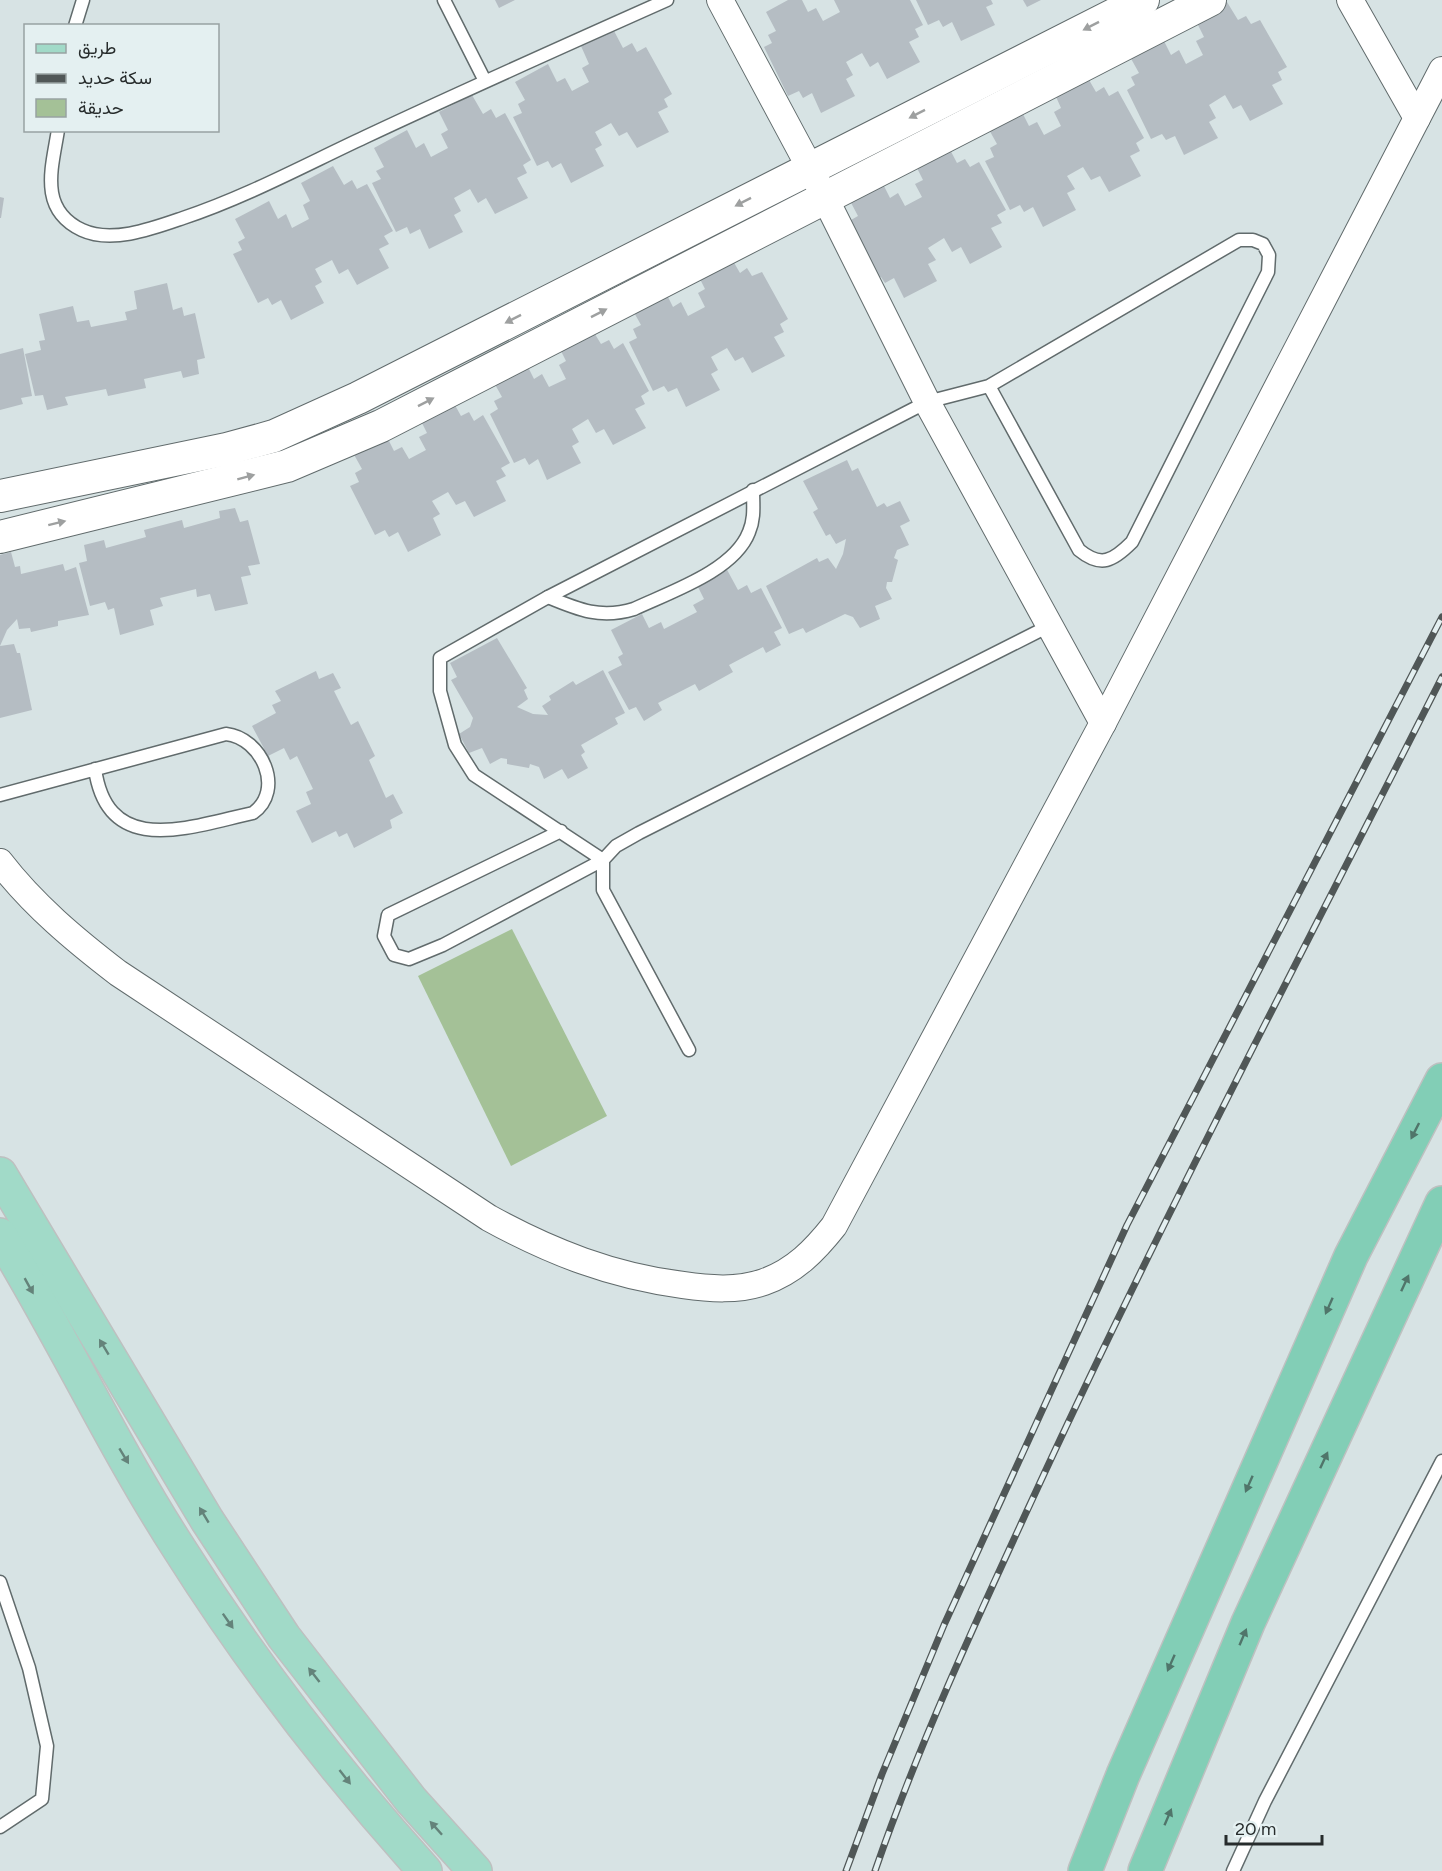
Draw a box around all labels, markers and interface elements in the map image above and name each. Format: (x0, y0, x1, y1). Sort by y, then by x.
one-way arrow (1082, 21, 1100, 31)
legend (24, 24, 219, 132)
text: طريق (78, 37, 116, 59)
text: سكة حديد (78, 67, 152, 89)
text: حديقة (78, 97, 124, 119)
one-way arrow (908, 109, 925, 119)
one-way arrow (734, 197, 751, 207)
one-way arrow (591, 309, 608, 318)
one-way arrow (504, 314, 521, 324)
one-way arrow (417, 398, 434, 407)
one-way arrow (237, 472, 255, 482)
one-way arrow (48, 518, 66, 528)
one-way arrow (1410, 1123, 1420, 1140)
one-way arrow (1401, 1274, 1410, 1291)
one-way arrow (24, 1277, 34, 1294)
one-way arrow (1324, 1298, 1333, 1315)
one-way arrow (98, 1339, 109, 1355)
one-way arrow (118, 1448, 129, 1464)
one-way arrow (1319, 1451, 1328, 1468)
one-way arrow (1244, 1476, 1254, 1494)
one-way arrow (199, 1507, 210, 1523)
one-way arrow (222, 1612, 234, 1628)
one-way arrow (1239, 1628, 1248, 1646)
one-way arrow (1166, 1654, 1175, 1672)
one-way arrow (309, 1668, 321, 1683)
one-way arrow (338, 1769, 351, 1785)
one-way arrow (1164, 1808, 1173, 1826)
scale bar (1226, 1808, 1322, 1846)
text: 20 m (1235, 1818, 1276, 1840)
one-way arrow (429, 1820, 443, 1835)

